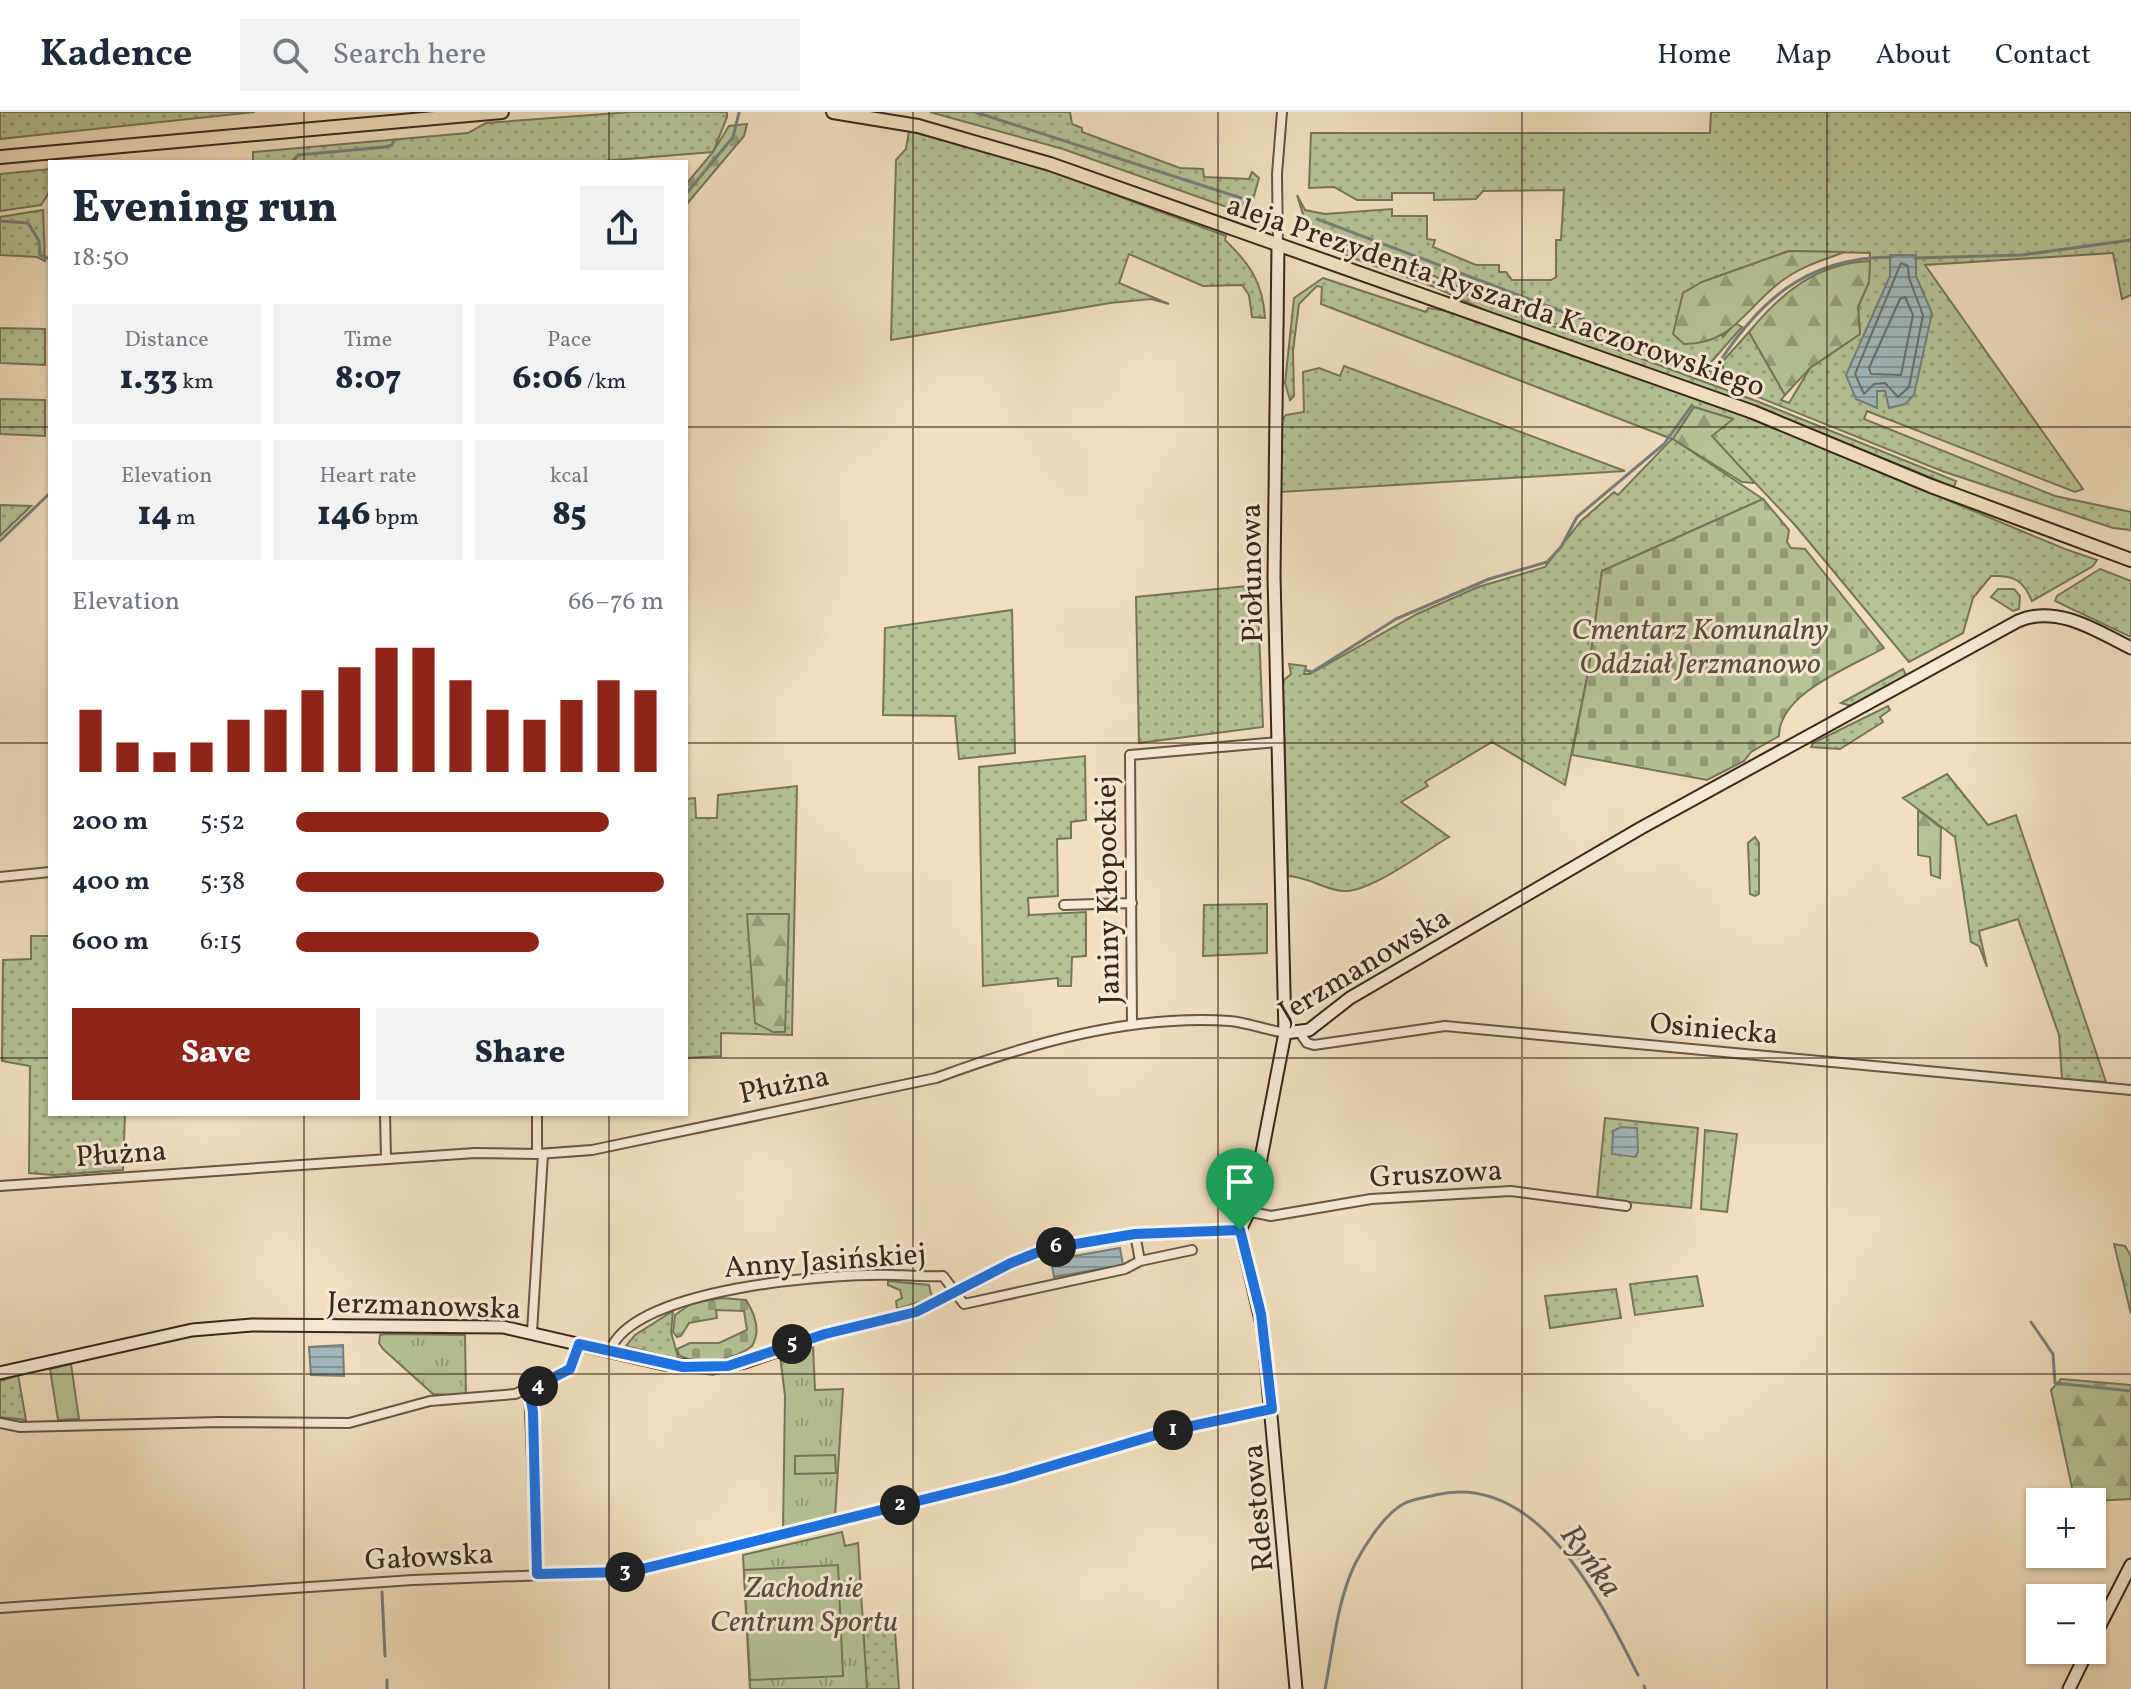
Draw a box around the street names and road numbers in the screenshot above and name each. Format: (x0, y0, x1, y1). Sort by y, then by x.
street label: aleja Prezydenta Ryszarda Kaczorowskiego (1220, 185, 1770, 409)
street label: Piołunowa (1231, 503, 1275, 643)
street label: Janiny Kłopockiej (1086, 775, 1132, 1005)
street label: Jerzmanowska (1271, 898, 1459, 1034)
street label: Osiniecka (1648, 1003, 1780, 1057)
street label: Płużna (735, 1056, 833, 1116)
street label: Płużna (74, 1131, 168, 1179)
street label: Gruszowa (1369, 1151, 1504, 1199)
street label: Anny Jasińskiej (723, 1234, 928, 1290)
street label: Jerzmanowska (326, 1283, 522, 1331)
street label: Rdestowa (1232, 1442, 1285, 1573)
street label: Gałowska (364, 1534, 495, 1582)

